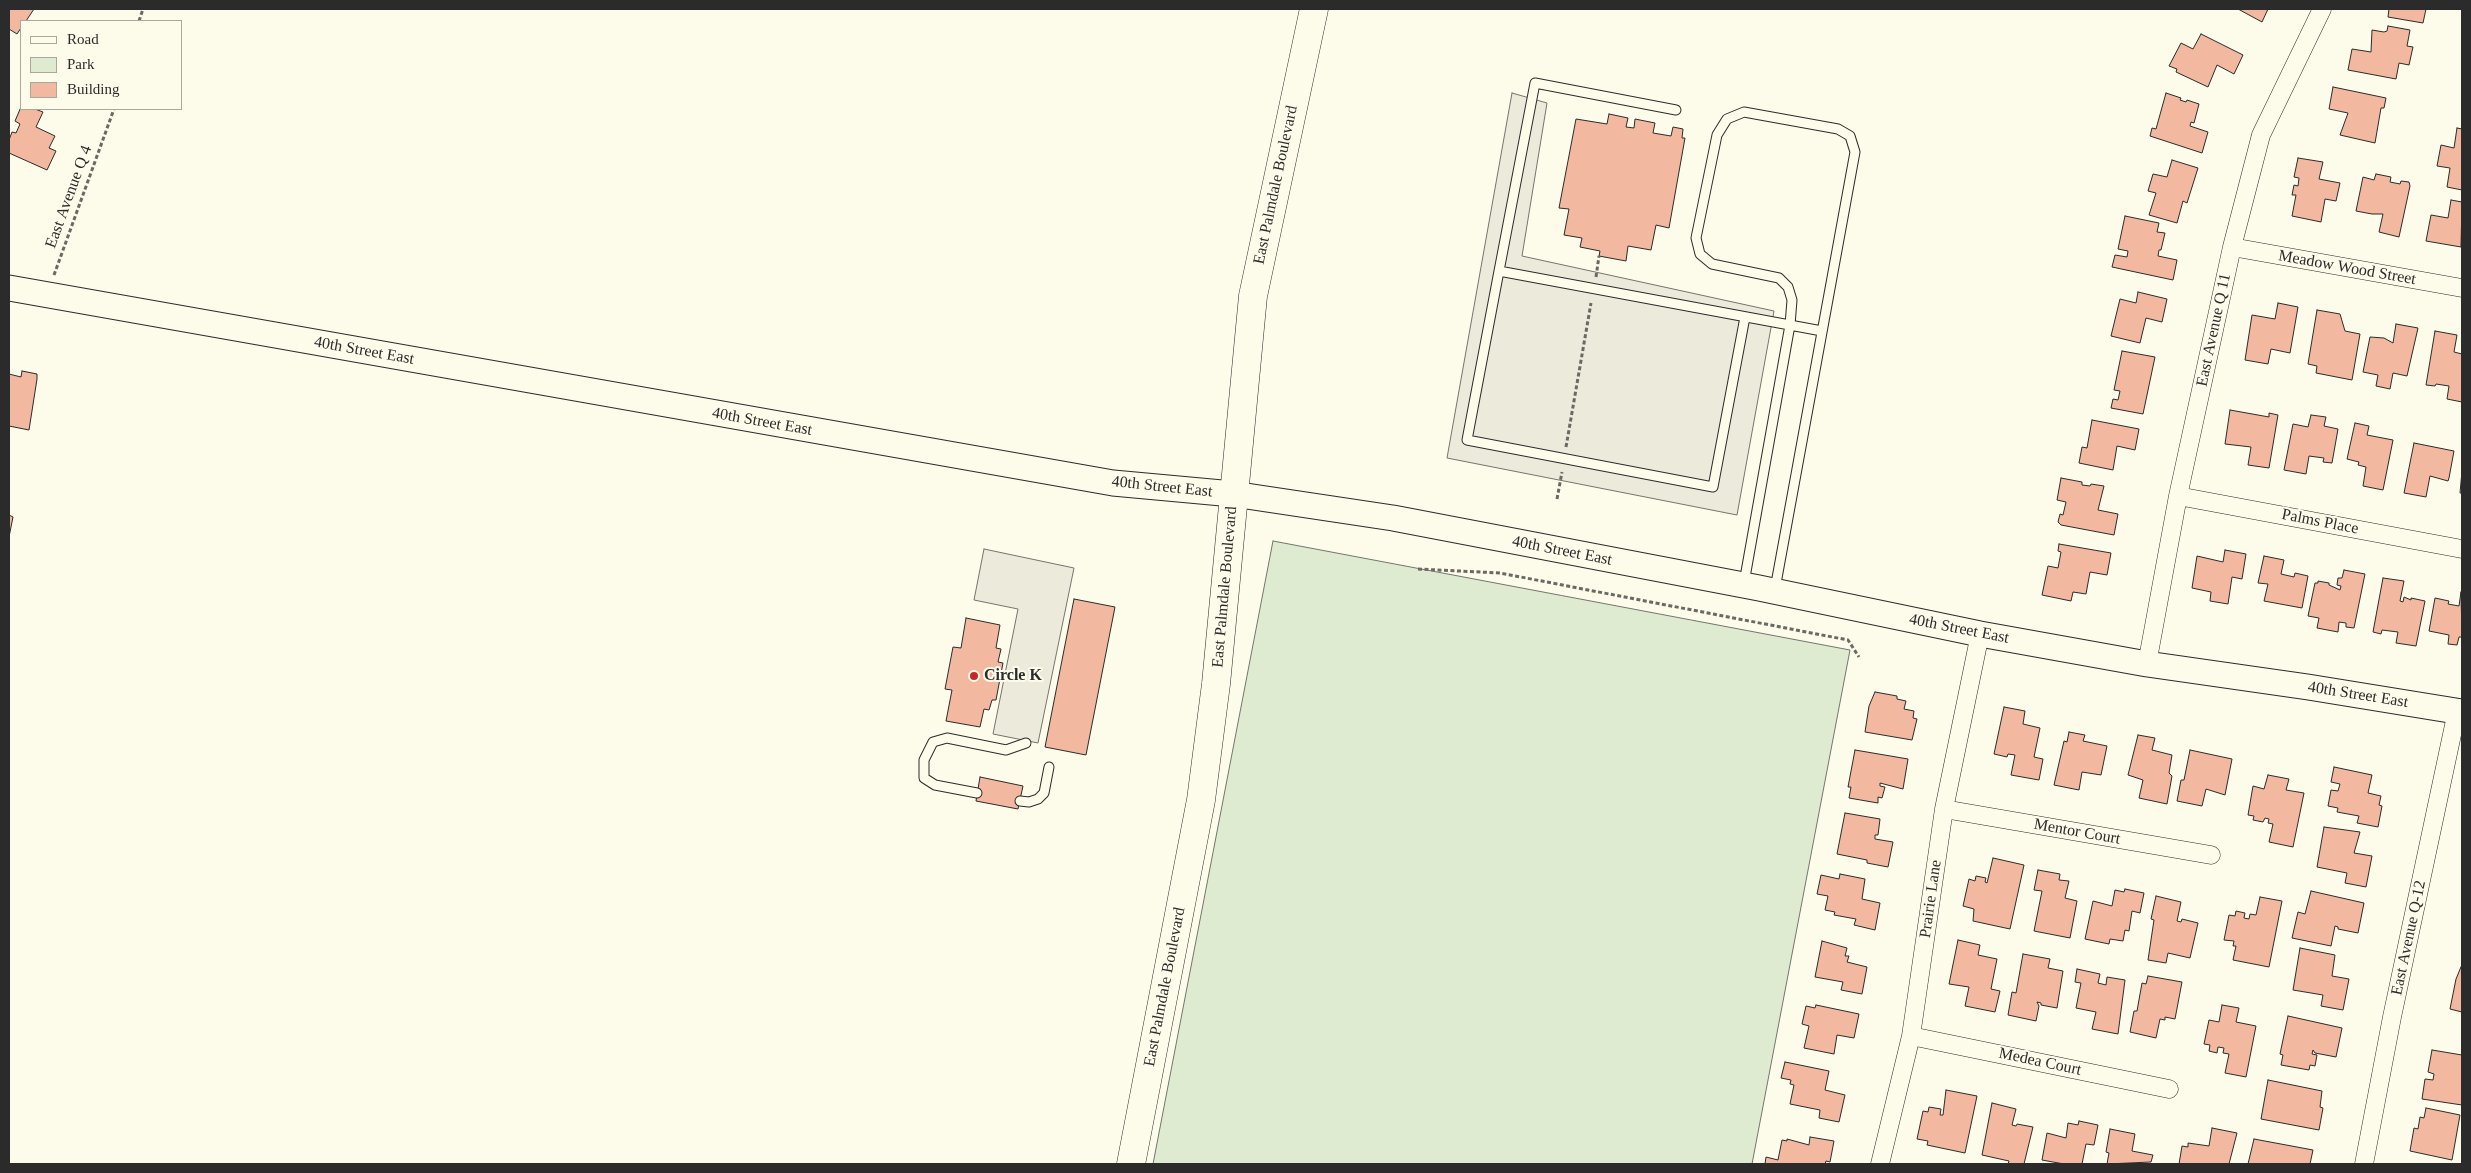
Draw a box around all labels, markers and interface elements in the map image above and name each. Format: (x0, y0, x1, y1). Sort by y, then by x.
legend (20, 20, 182, 110)
text: Road (67, 31, 99, 47)
text: Park (67, 56, 95, 72)
text: Building (67, 81, 120, 97)
street label: East Palmdale Boulevard (1250, 104, 1302, 266)
street label: East Avenue Q 4 (42, 143, 96, 251)
street label: Meadow Wood Street (2277, 246, 2417, 290)
street label: East Avenue Q 11 (2193, 272, 2235, 388)
street label: 40th Street East (312, 333, 416, 369)
street label: 40th Street East (710, 404, 814, 440)
street label: 40th Street East (1111, 472, 1213, 502)
street label: Palms Place (2280, 505, 2360, 539)
street label: East Palmdale Boulevard (1208, 506, 1242, 668)
street label: 40th Street East (1510, 532, 1614, 570)
street label: 40th Street East (1907, 610, 2011, 648)
place label: Circle K (984, 666, 1042, 686)
marker: Circle K (968, 670, 980, 682)
street label: 40th Street East (2306, 678, 2410, 712)
street label: Mentor Court (2032, 815, 2122, 849)
street label: Prairie Lane (1916, 859, 1946, 939)
street label: East Avenue Q-12 (2387, 879, 2431, 997)
street label: East Palmdale Boulevard (1140, 906, 1190, 1068)
street label: Medea Court (1997, 1044, 2083, 1080)

